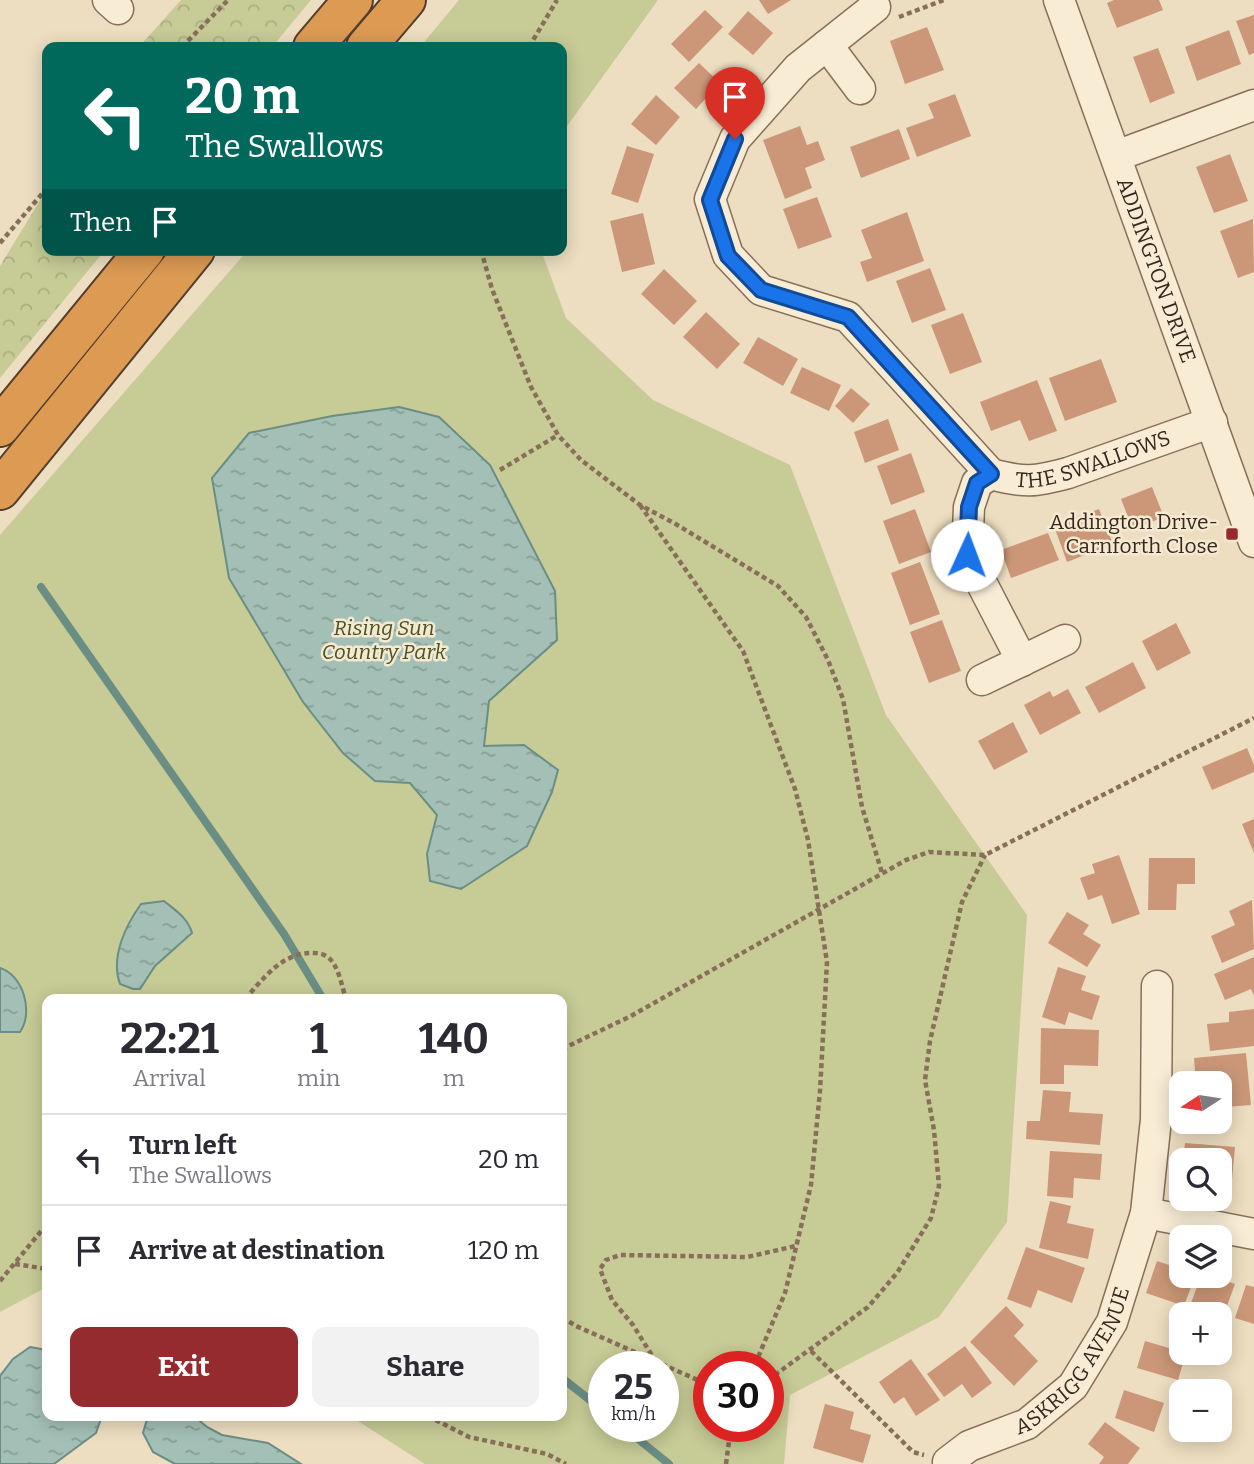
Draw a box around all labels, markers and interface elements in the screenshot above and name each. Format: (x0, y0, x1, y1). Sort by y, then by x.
text: 20 m (185, 67, 299, 126)
pin (705, 67, 765, 139)
icon: left (70, 70, 161, 161)
icon: arrive (716, 78, 754, 116)
text: The Swallows (185, 127, 384, 165)
street label: ADDINGTON DRIVE (1111, 174, 1201, 366)
icon: arrive (146, 203, 184, 241)
text: Then (70, 207, 132, 238)
street label: THE SWALLOWS (1014, 425, 1174, 494)
place label: Addington Drive- Carnforth Close (1049, 509, 1218, 559)
position arrow (930, 518, 1004, 592)
marker: Addington Drive- Carnforth Close (1224, 526, 1240, 542)
park label: Rising Sun Country Park (322, 615, 447, 665)
text: 22:21 (120, 1014, 219, 1064)
text: 1 (310, 1014, 328, 1064)
text: 140 (418, 1014, 489, 1064)
text: Arrival (133, 1064, 206, 1092)
text: min (297, 1064, 340, 1092)
text: m (443, 1064, 465, 1092)
north arrow (1169, 1071, 1232, 1134)
map controls (1169, 1071, 1232, 1442)
text: Turn left (129, 1130, 237, 1161)
icon: left (70, 1141, 108, 1179)
text: 20 m (478, 1144, 539, 1175)
button: search (1169, 1148, 1232, 1211)
text: The Swallows (129, 1161, 272, 1189)
button: layers (1169, 1225, 1232, 1288)
icon: arrive (70, 1232, 108, 1270)
text: Arrive at destination (129, 1235, 384, 1266)
text: 120 m (468, 1235, 539, 1266)
street label: ASKRIGG AVENUE (1012, 1284, 1135, 1440)
button: + (1169, 1302, 1232, 1365)
button: Exit (70, 1327, 298, 1407)
button: Share (312, 1327, 539, 1407)
speed limit sign: 30 (693, 1351, 784, 1442)
text: 25 (614, 1366, 653, 1408)
button: − (1169, 1379, 1232, 1442)
text: km/h (611, 1403, 656, 1425)

